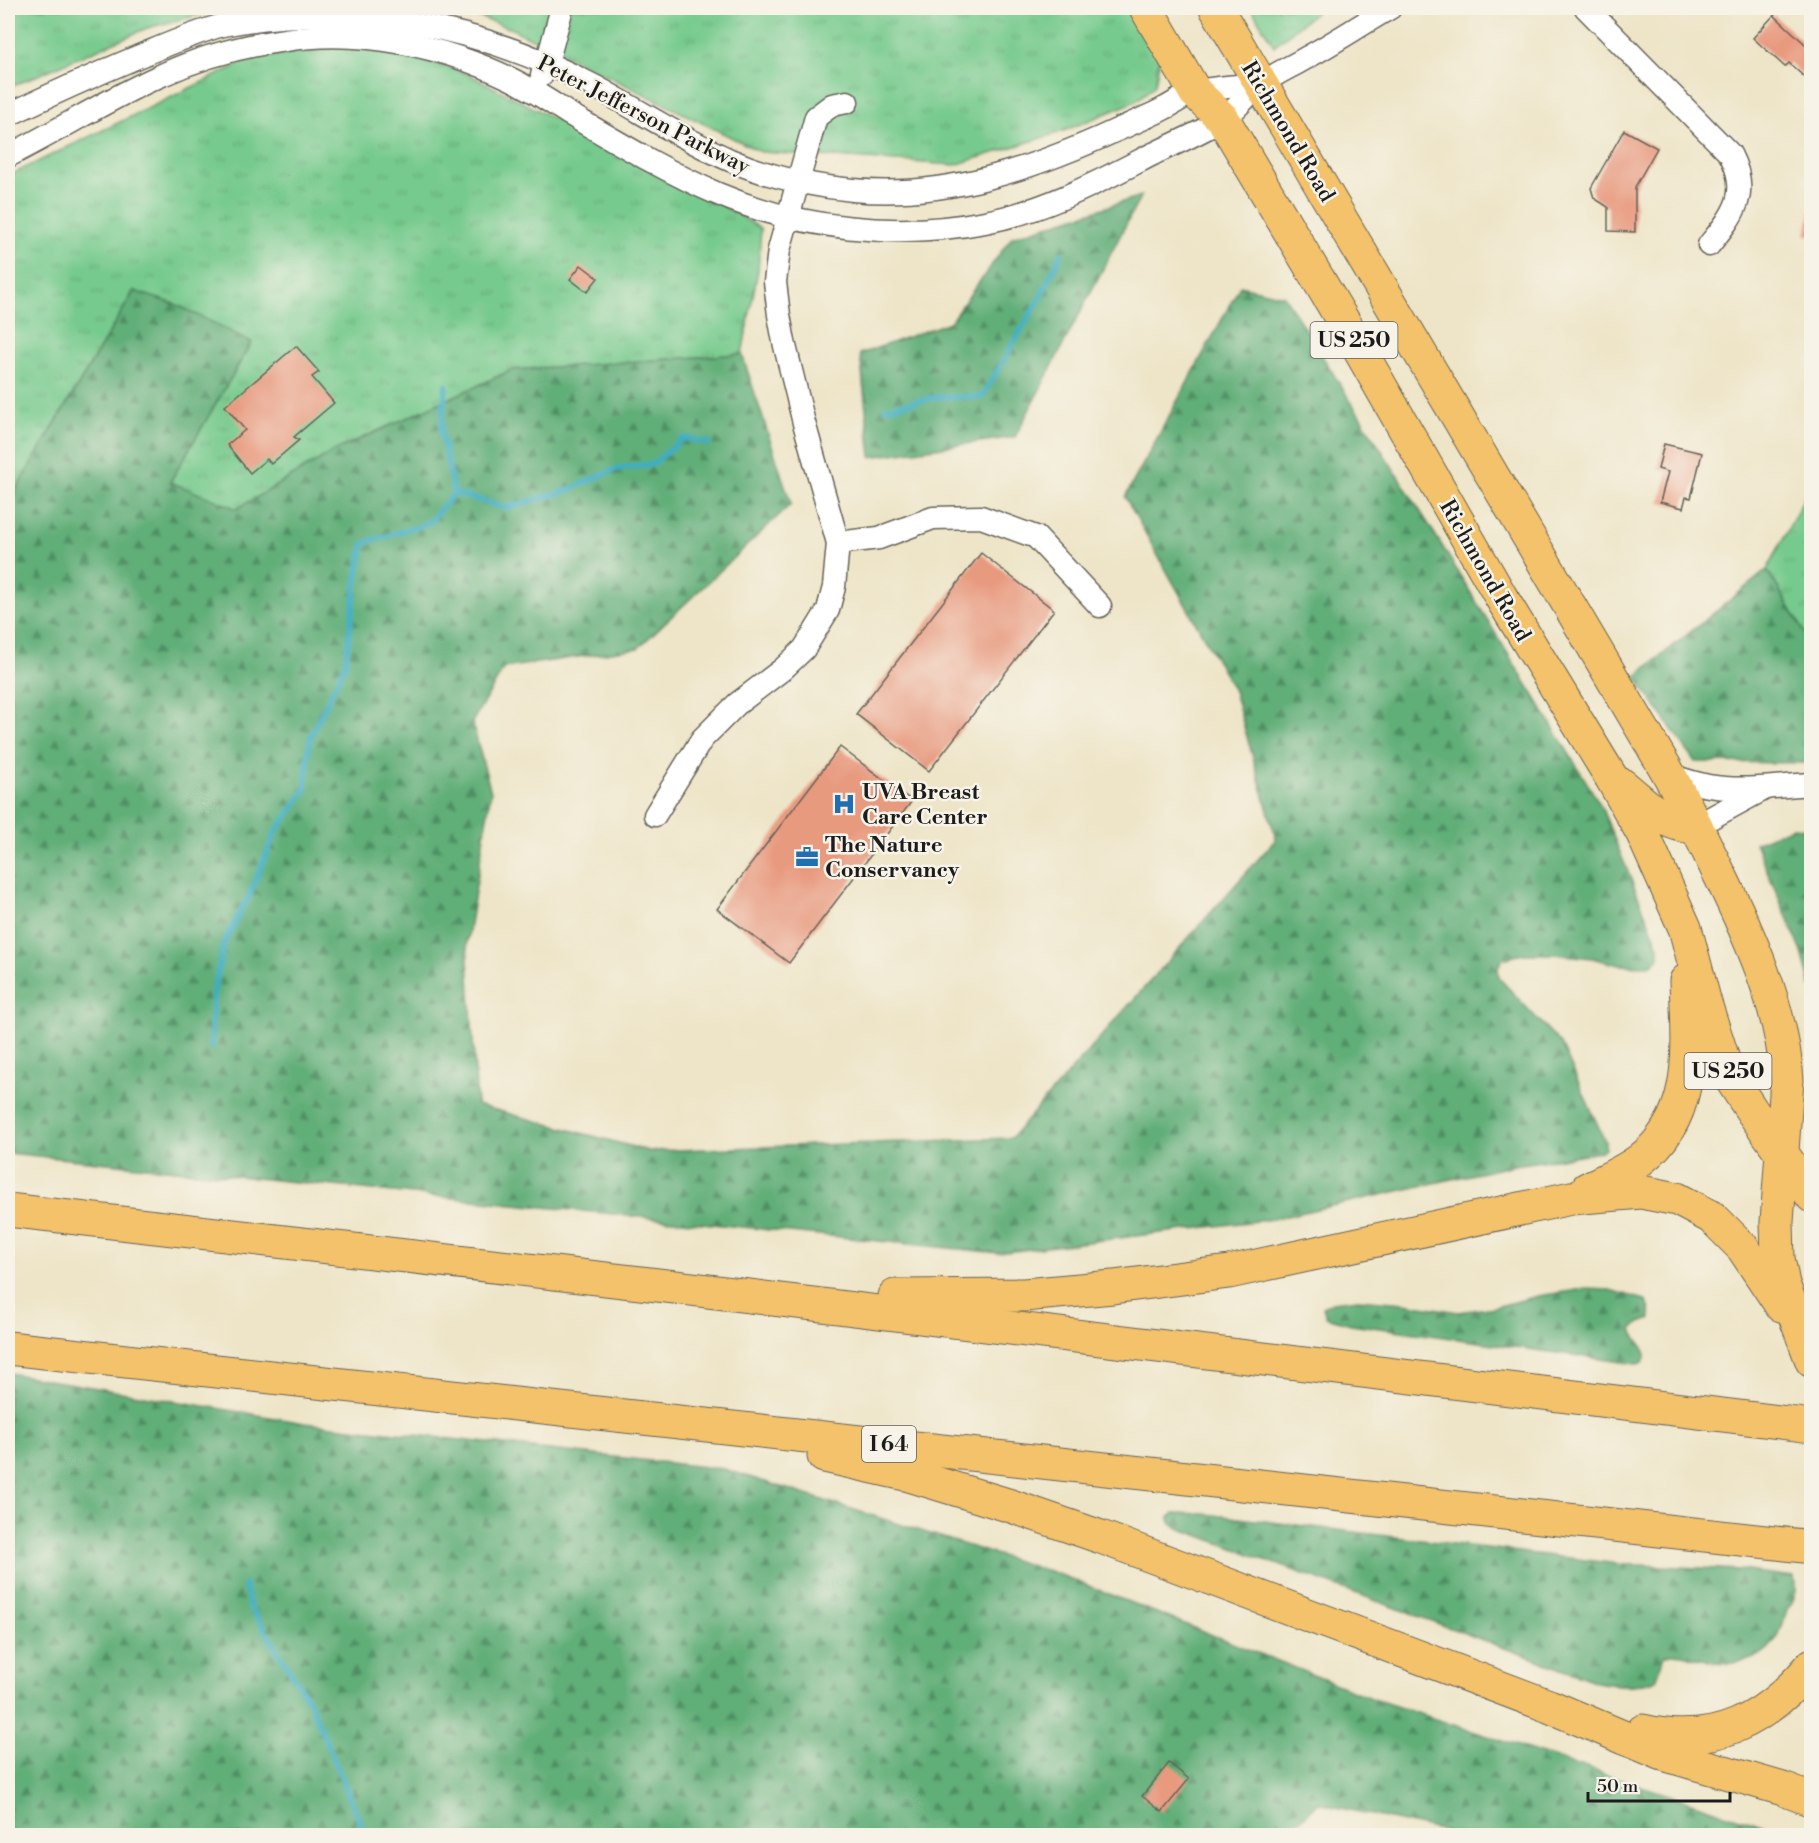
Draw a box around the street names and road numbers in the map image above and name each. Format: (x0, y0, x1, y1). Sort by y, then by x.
street label: Peter Jefferson Parkway (533, 50, 754, 181)
street label: Richmond Road (1235, 57, 1341, 207)
road number: US 250 (1310, 322, 1398, 358)
street label: Richmond Road (1433, 495, 1536, 647)
road number: US 250 (1684, 1053, 1772, 1089)
road number: I 64 (862, 1426, 916, 1462)

